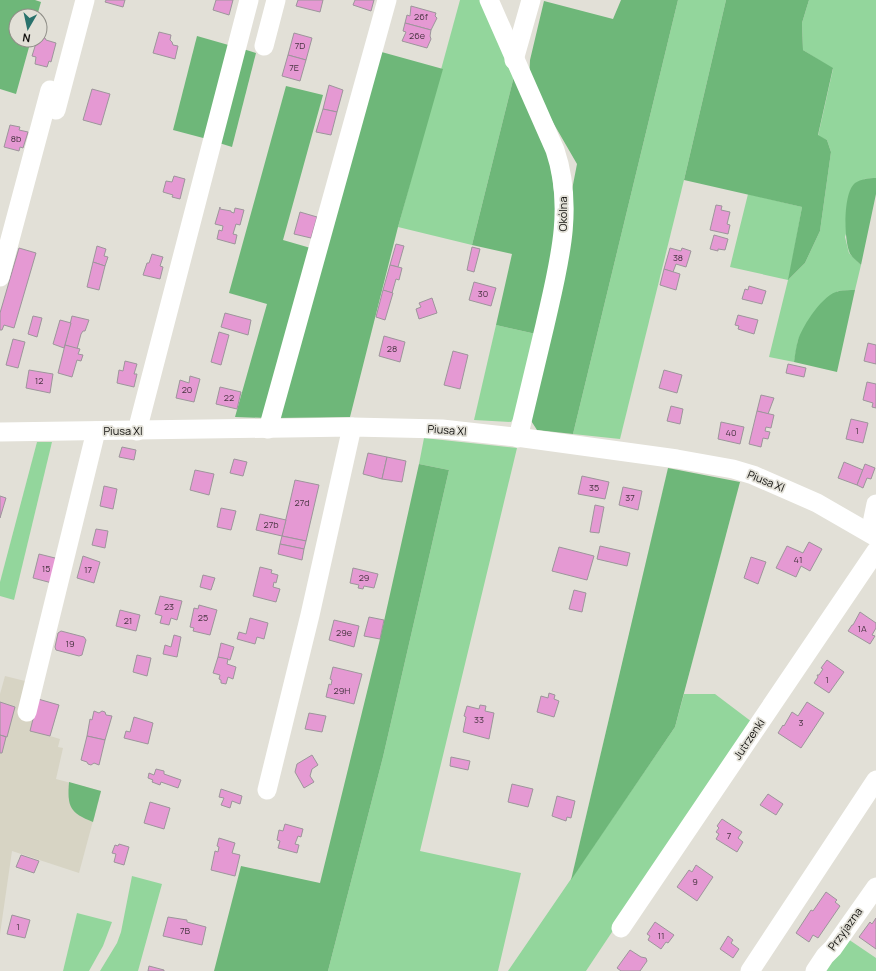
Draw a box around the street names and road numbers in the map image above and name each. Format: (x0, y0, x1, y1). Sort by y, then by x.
street label: Okólna (555, 196, 570, 232)
street label: Piusa XI (427, 421, 467, 438)
street label: Piusa XI (103, 423, 143, 438)
street label: Piusa XI (745, 466, 787, 495)
street label: Jutrzenki (729, 715, 768, 762)
street label: Przyjazna (824, 904, 865, 953)

